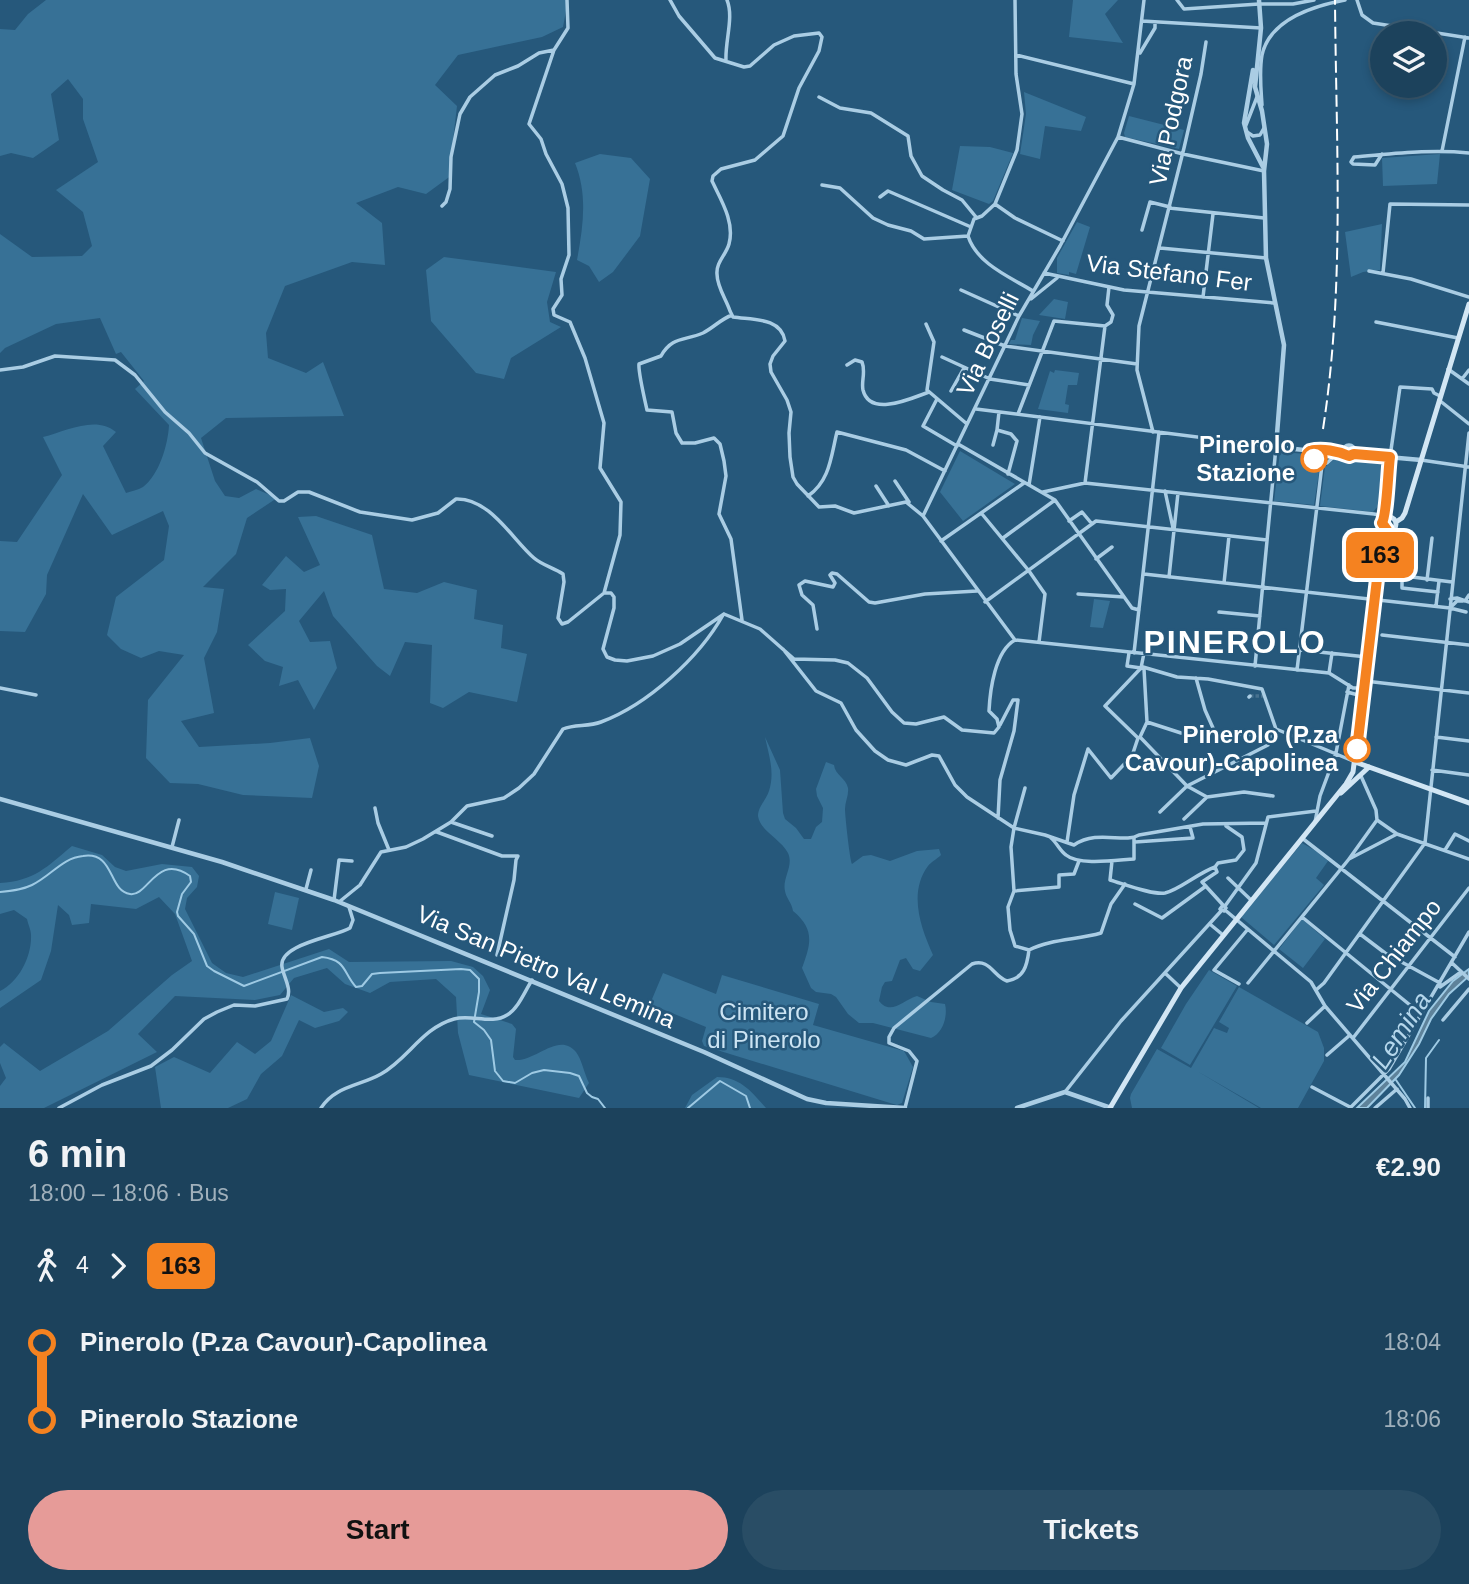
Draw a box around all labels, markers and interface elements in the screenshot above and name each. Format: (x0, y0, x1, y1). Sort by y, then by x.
map controls (1370, 21, 1447, 98)
button: layers (1370, 21, 1447, 98)
street label: Via Podgora (1144, 53, 1198, 188)
street label: Via Stefano Fer (1085, 249, 1253, 296)
street label: Via Boselli (951, 288, 1024, 400)
place label: Pinerolo Stazione (1196, 431, 1295, 486)
marker: Pinerolo Stazione (1301, 446, 1327, 472)
line badge: 163 (1340, 532, 1420, 578)
text: 163 (1360, 541, 1400, 568)
district label: PINEROLO (1143, 624, 1327, 660)
place label: Pinerolo (P.za Cavour)-Capolinea (1125, 721, 1339, 776)
marker: Pinerolo (P.za Cavour)-Capolinea (1344, 736, 1370, 762)
street label: Via Chiampo (1341, 893, 1446, 1018)
street label: Via San Pietro Val Lemina (413, 900, 680, 1034)
water label: Lemina (1365, 986, 1437, 1074)
park label: Cimitero di Pinerolo (707, 998, 821, 1053)
text: 6 min (28, 1133, 127, 1175)
text: €2.90 (1376, 1152, 1441, 1182)
text: 18:00 – 18:06 · Bus (28, 1180, 229, 1206)
icon: walk (28, 1247, 66, 1285)
icon: forward (99, 1247, 137, 1285)
text: 4 (76, 1252, 89, 1278)
text: 163 (161, 1252, 201, 1279)
text: Pinerolo (P.za Cavour)-Capolinea (80, 1327, 487, 1357)
text: 18:04 (1383, 1329, 1441, 1355)
text: Pinerolo Stazione (80, 1404, 298, 1434)
text: 18:06 (1383, 1406, 1441, 1432)
button: Start (28, 1490, 728, 1570)
button: Tickets (742, 1490, 1441, 1570)

